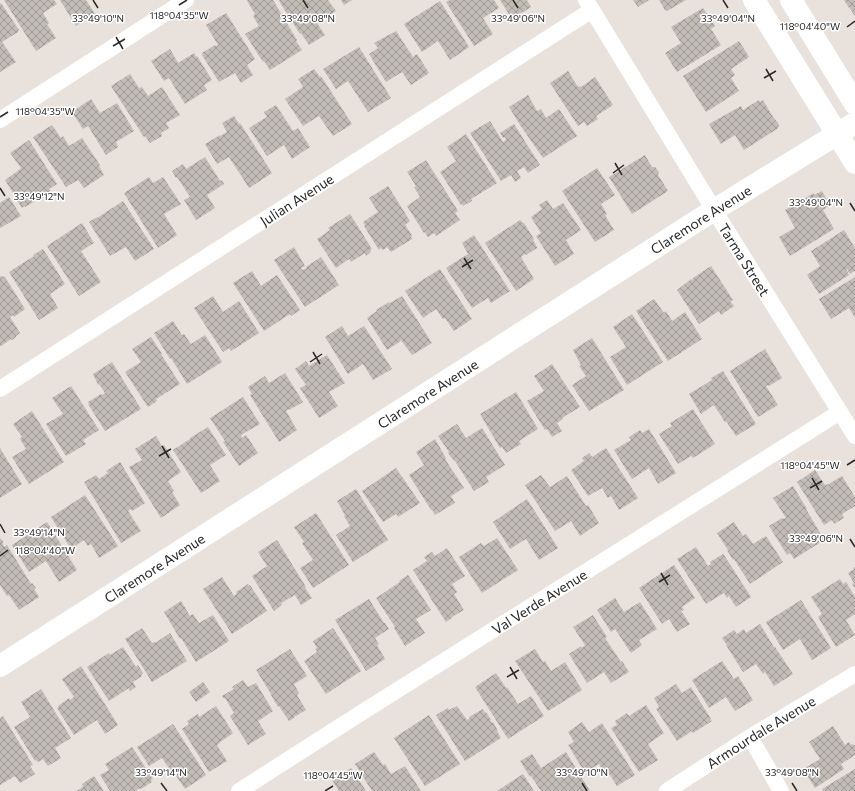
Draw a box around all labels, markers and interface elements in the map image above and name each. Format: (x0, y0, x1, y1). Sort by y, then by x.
text: 118°04'35"W (149, 9, 209, 21)
text: 33°49'10"N (72, 12, 124, 24)
text: 33°49'08"N (281, 12, 335, 24)
text: 33°49'06"N (491, 12, 545, 24)
text: 33°49'04"N (701, 12, 755, 24)
text: 118°04'40"W (780, 20, 840, 32)
text: 118°04'35"W (15, 105, 75, 117)
street label: Julian Avenue (257, 169, 336, 229)
street label: Claremore Avenue (647, 181, 754, 257)
text: 33°49'12"N (13, 190, 65, 202)
text: 33°49'04"N (789, 196, 843, 208)
street label: Tarma Street (716, 220, 774, 299)
street label: Claremore Avenue (374, 355, 481, 431)
text: 118°04'45"W (780, 459, 840, 471)
text: 33°49'14"N (13, 526, 65, 538)
street label: Claremore Avenue (101, 529, 208, 606)
text: 33°49'06"N (789, 532, 843, 544)
text: 118°04'40"W (15, 544, 75, 556)
street label: Val Verde Avenue (488, 565, 590, 637)
street label: Armourdale Avenue (703, 691, 818, 772)
text: 33°49'14"N (135, 766, 187, 778)
text: 33°49'10"N (556, 766, 608, 778)
text: 33°49'08"N (765, 766, 819, 778)
text: 118°04'45"W (303, 769, 363, 781)

